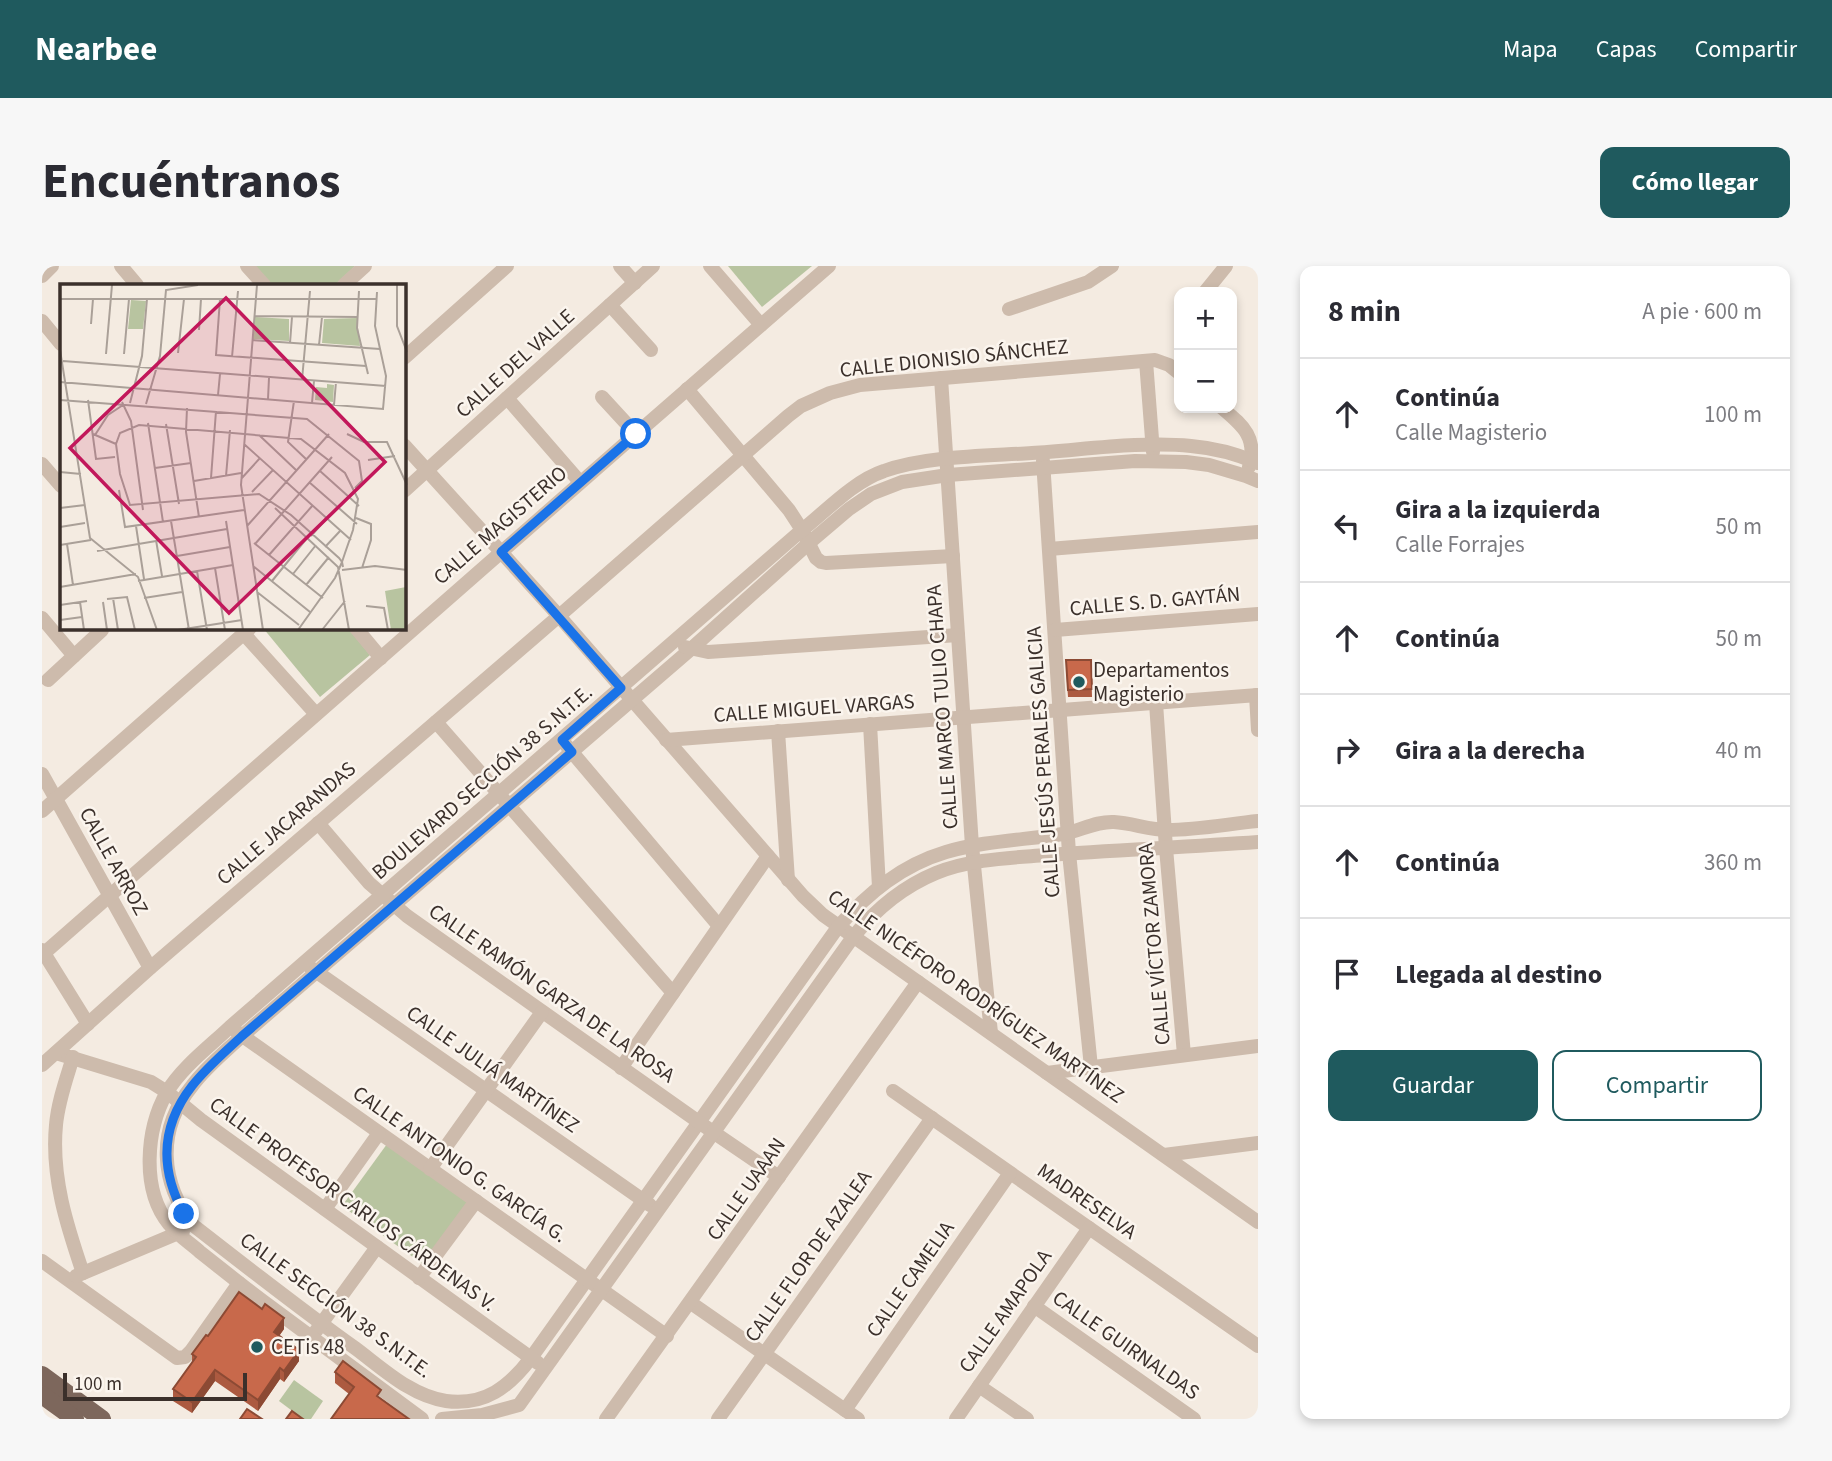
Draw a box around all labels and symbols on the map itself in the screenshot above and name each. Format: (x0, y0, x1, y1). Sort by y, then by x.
inset map (60, 284, 406, 630)
street label: CALLE DEL VALLE (449, 301, 581, 425)
street label: CALLE DIONISIO SÁNCHEZ (838, 331, 1070, 385)
route start (620, 418, 651, 449)
street label: CALLE MAGISTERIO (427, 458, 573, 592)
street label: CALLE S. D. GAYTÁN (1068, 579, 1242, 623)
street label: CALLE MARCO TULIO CHAPA (918, 583, 966, 830)
street label: CALLE JESÚS PERALES GALICIA (1019, 625, 1067, 899)
place label: Departamentos Magisterio (1093, 655, 1229, 709)
marker: Departamentos Magisterio (1071, 674, 1087, 690)
street label: BOULEVARD SECCIÓN 38 S.N.T.E. (365, 678, 599, 886)
street label: CALLE MIGUEL VARGAS (713, 686, 915, 730)
street label: CALLE JACARANDAS (210, 754, 362, 892)
street label: CALLE ARROZ (72, 802, 156, 920)
street label: CALLE VÍCTOR ZAMORA (1130, 841, 1178, 1046)
street label: CALLE NICÉFORO RODRÍGUEZ MARTÍNEZ (822, 882, 1130, 1110)
street label: CALLE RAMÓN GARZA DE LA ROSA (423, 896, 682, 1090)
street label: CALLE JULIÁ MARTÍNEZ (400, 998, 586, 1140)
street label: CALLE ANTONIO G. GARCÍA G. (347, 1078, 573, 1250)
street label: CALLE PROFESOR CARLOS CÁRDENAS V. (203, 1089, 503, 1319)
street label: CALLE UAAAN (699, 1131, 793, 1247)
street label: MADRESELVA (1031, 1156, 1143, 1247)
street label: CALLE FLOR DE AZALEA (737, 1163, 879, 1348)
route end (168, 1198, 199, 1229)
street label: CALLE CAMELIA (859, 1214, 962, 1343)
street label: CALLE SECCIÓN 38 S.N.T.E. (234, 1225, 438, 1385)
street label: CALLE AMAPOLA (951, 1243, 1059, 1379)
street label: CALLE GUIRNALDAS (1046, 1283, 1206, 1407)
place label: CETis 48 (271, 1332, 344, 1362)
marker: CETis 48 (249, 1339, 265, 1355)
scale bar (63, 1370, 247, 1402)

